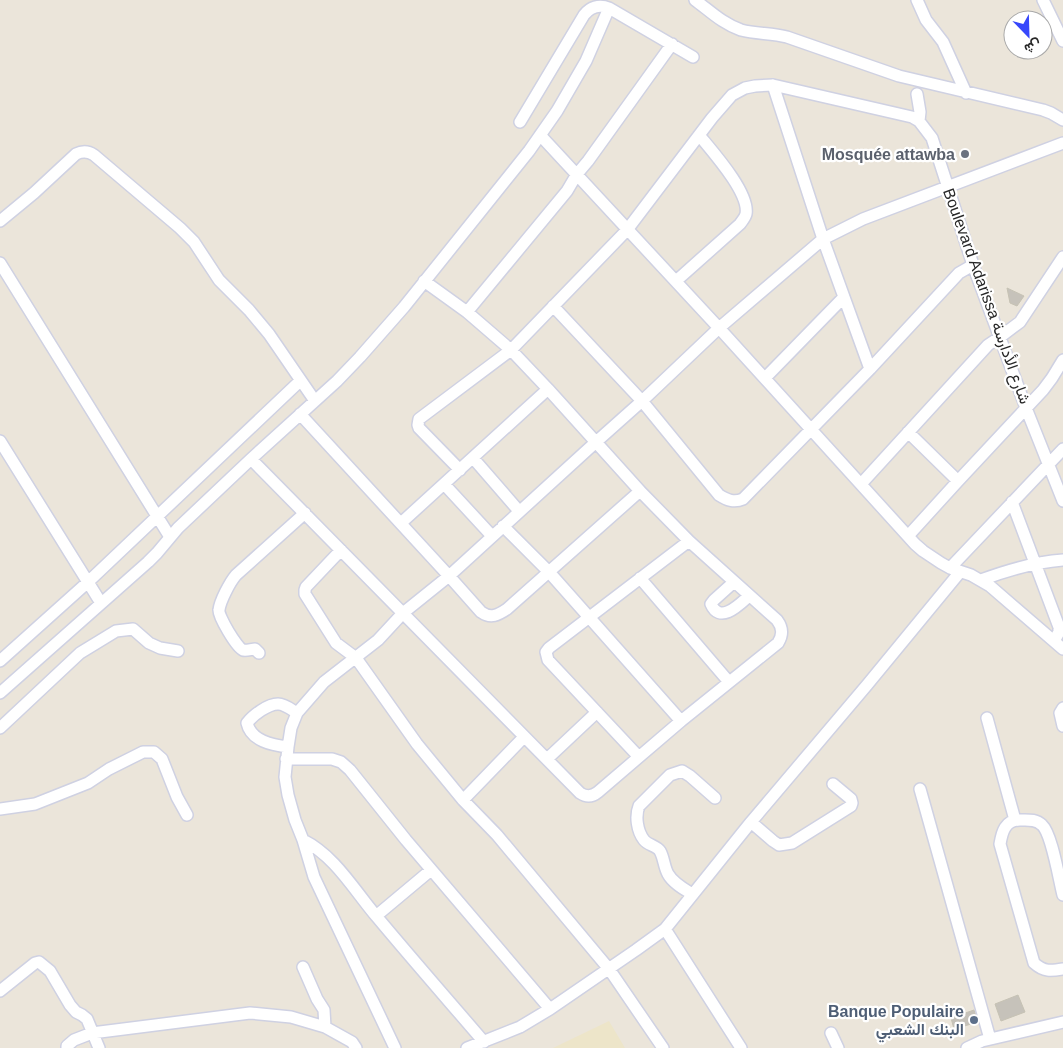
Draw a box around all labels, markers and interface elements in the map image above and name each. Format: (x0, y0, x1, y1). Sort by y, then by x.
north arrow (1003, 10, 1053, 60)
text: ش (1022, 35, 1044, 58)
place label: Mosquée attawba (822, 146, 955, 163)
marker: Mosquée attawba (959, 148, 971, 160)
street label: Boulevard Adarissa شارع الأدارسة (937, 186, 1034, 407)
place label: Banque Populaire البنك الشعبي (828, 1003, 964, 1043)
marker: Banque Populaire البنك الشعبي (968, 1014, 980, 1026)

